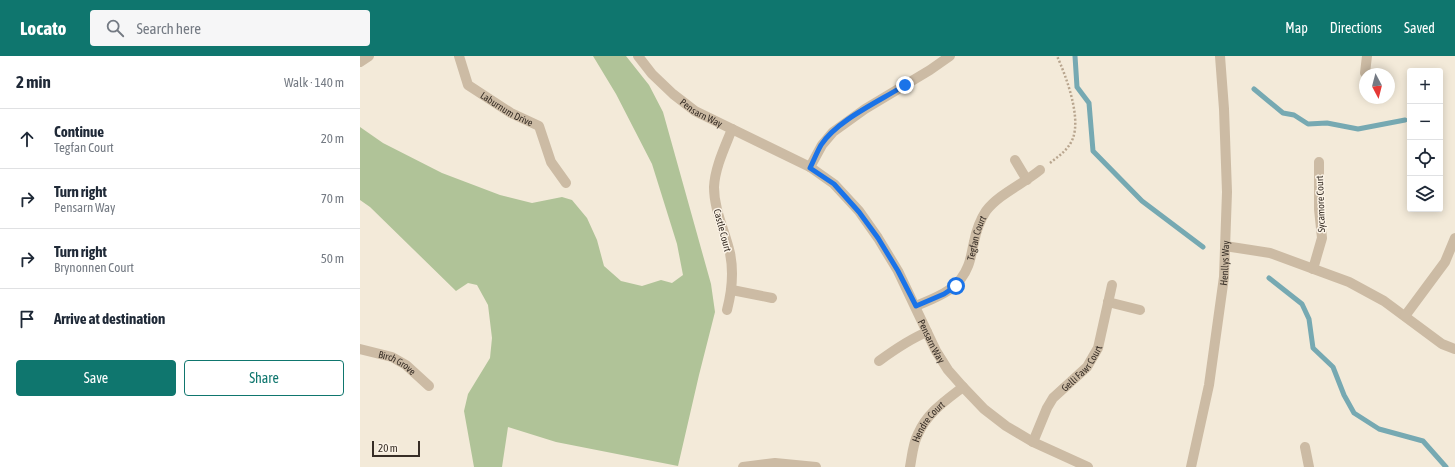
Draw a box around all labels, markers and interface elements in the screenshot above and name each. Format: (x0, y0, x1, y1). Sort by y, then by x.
search box (90, 10, 370, 46)
text: Locato (20, 17, 66, 39)
icon: search (104, 17, 126, 39)
text: Search here (136, 20, 201, 37)
text: Map (1285, 20, 1308, 36)
text: Directions (1330, 20, 1382, 36)
text: Saved (1404, 20, 1435, 36)
north arrow (1359, 68, 1395, 104)
map controls (1407, 68, 1443, 212)
button: + (1407, 68, 1443, 104)
text: 2 min (16, 72, 51, 92)
text: Walk · 140 m (284, 75, 344, 90)
route end (896, 76, 914, 94)
street label: Laburnum Drive (478, 90, 535, 129)
street label: Pensarn Way (678, 96, 724, 130)
button: − (1407, 104, 1443, 140)
text: Continue (54, 123, 104, 140)
icon: ahead (16, 128, 38, 150)
text: 20 m (321, 131, 344, 146)
text: Tegfan Court (54, 140, 114, 155)
button: locate (1407, 140, 1443, 176)
street label: Sycamore Court (1314, 175, 1327, 233)
button: layers (1407, 176, 1443, 212)
text: Turn right (54, 183, 107, 200)
icon: right (16, 188, 38, 210)
text: 70 m (321, 191, 344, 206)
text: Pensarn Way (54, 200, 115, 215)
street label: Castle Court (712, 208, 734, 253)
street label: Tegfan Court (965, 214, 988, 262)
street label: Henllys Way (1218, 240, 1231, 286)
text: Turn right (54, 243, 107, 260)
icon: right (16, 248, 38, 270)
text: 50 m (321, 251, 344, 266)
text: Brynonnen Court (54, 260, 134, 275)
route start (947, 277, 965, 295)
icon: arrive (16, 308, 38, 330)
text: Arrive at destination (54, 310, 165, 327)
street label: Pensarn Way (916, 318, 947, 365)
street label: Gelli Fawr Court (1059, 345, 1104, 394)
street label: Birch Grove (377, 349, 418, 378)
button: Save (16, 360, 176, 396)
button: Share (184, 360, 344, 396)
street label: Hendre Court (910, 399, 947, 444)
scale bar (372, 439, 420, 458)
text: 20 m (378, 442, 398, 454)

